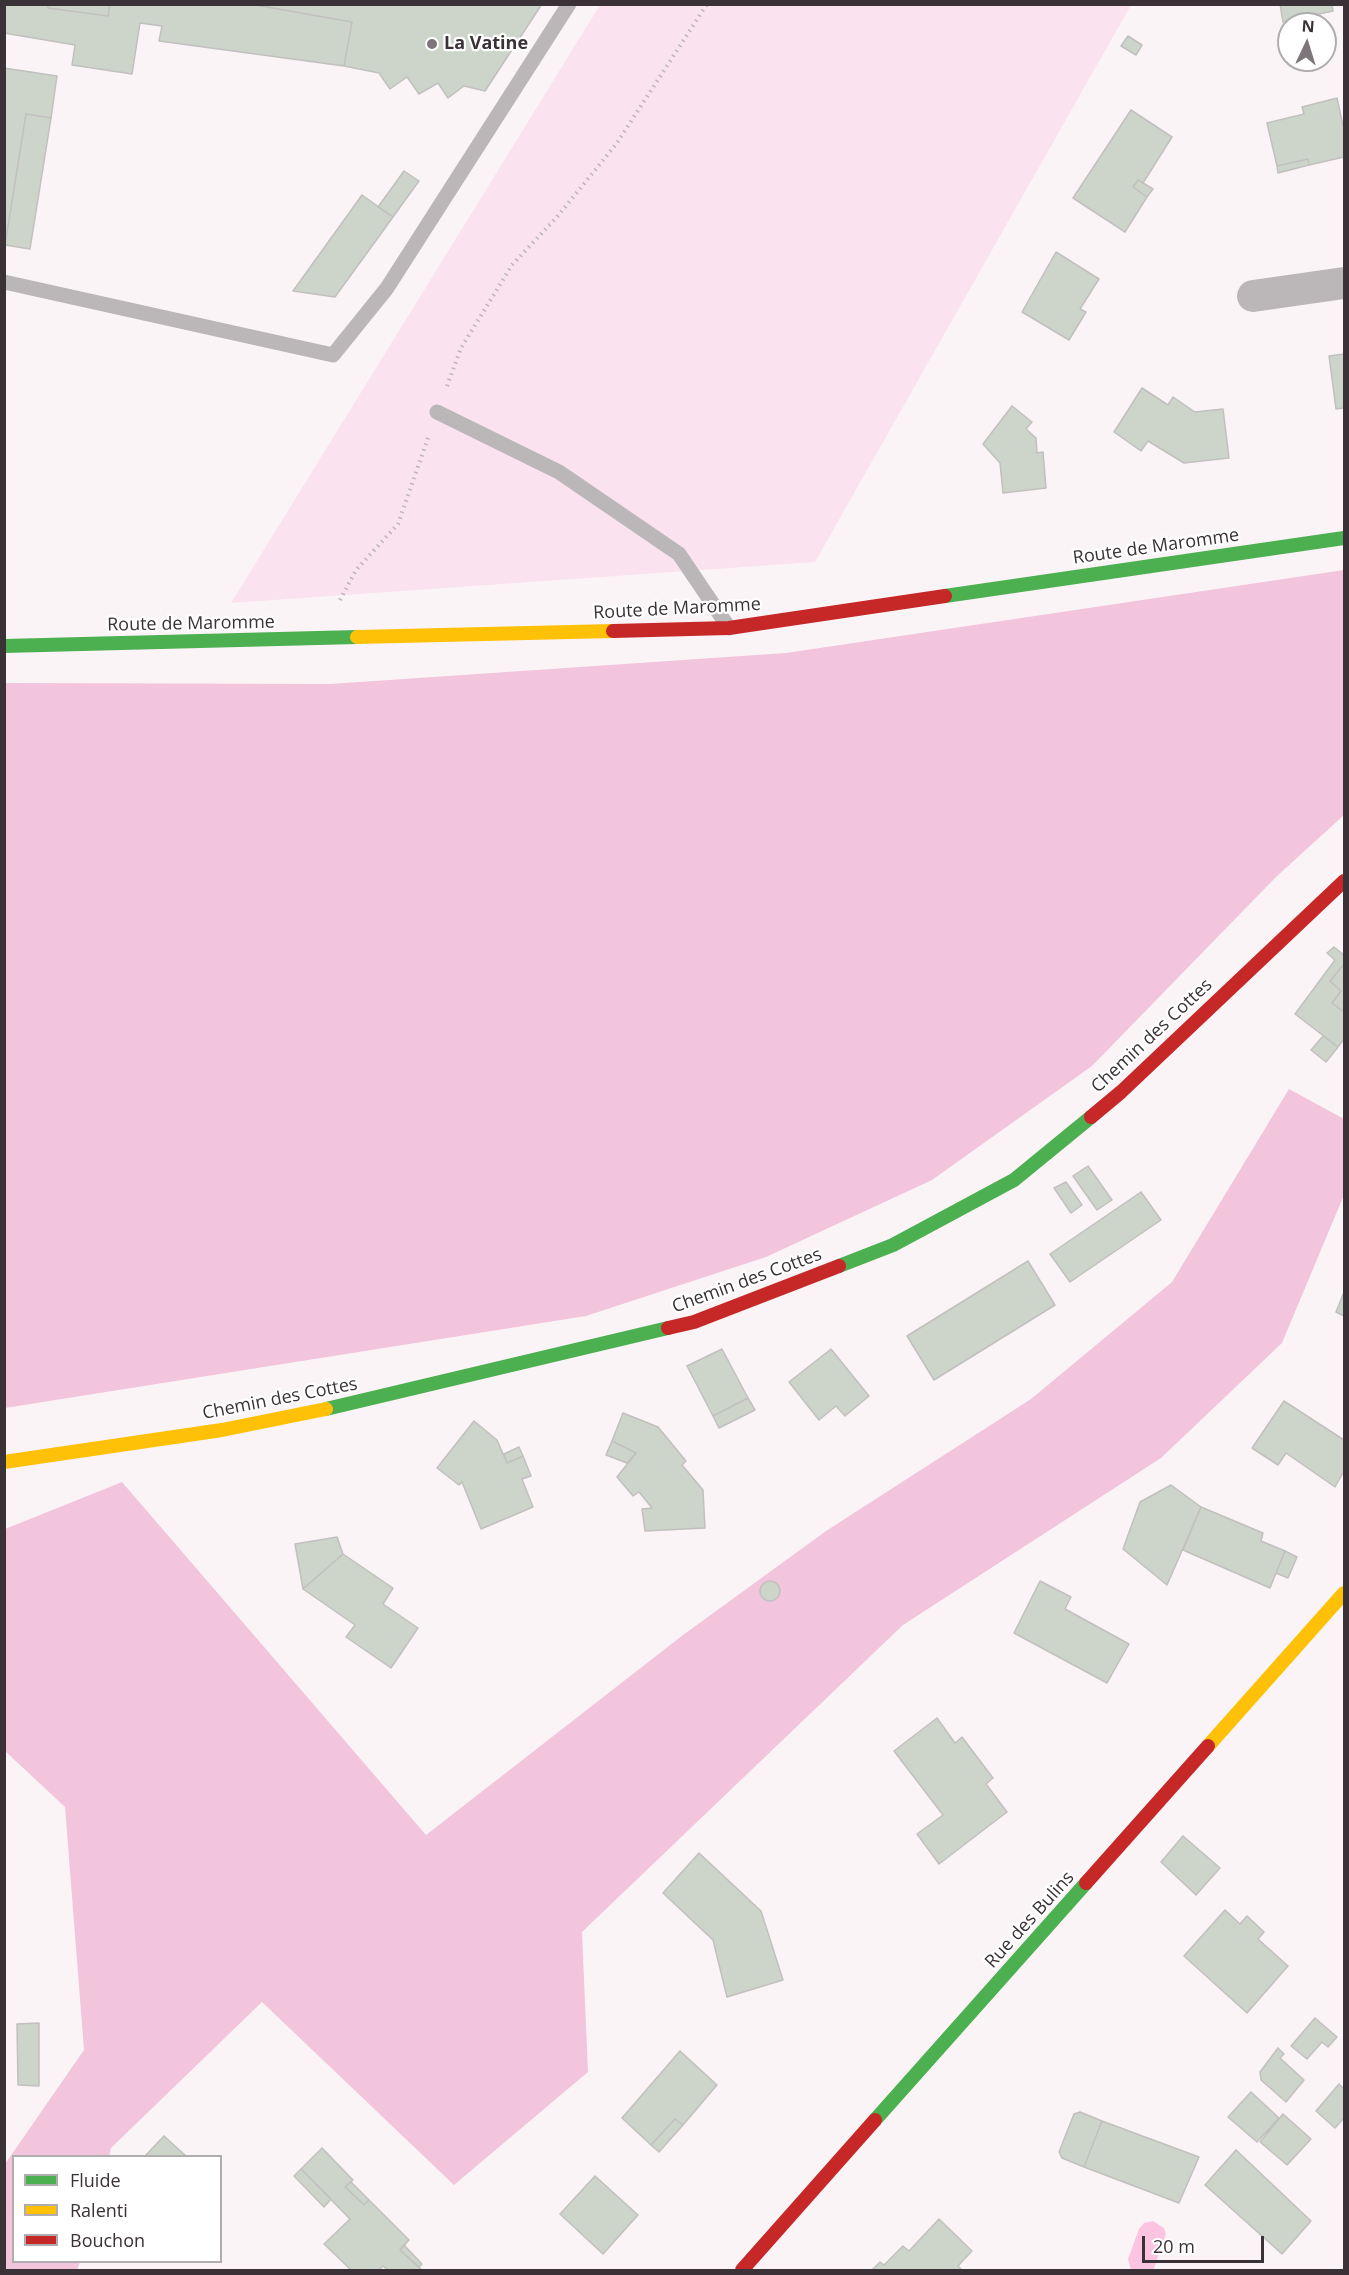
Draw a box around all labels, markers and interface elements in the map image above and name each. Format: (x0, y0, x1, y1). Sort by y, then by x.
north arrow (1277, 12, 1337, 72)
text: N (1301, 15, 1315, 37)
place label: La Vatine (444, 33, 528, 55)
marker: La Vatine (425, 37, 439, 51)
street label: Route de Maromme (1071, 525, 1241, 569)
street label: Route de Maromme (593, 594, 761, 624)
street label: Route de Maromme (107, 612, 275, 636)
street label: Chemin des Cottes (1087, 974, 1217, 1098)
street label: Chemin des Cottes (669, 1244, 825, 1318)
street label: Chemin des Cottes (201, 1373, 359, 1425)
street label: Rue des Bulins (981, 1867, 1079, 1973)
legend (12, 2155, 222, 2263)
text: Fluide (70, 2168, 121, 2192)
text: Ralenti (70, 2198, 128, 2222)
scale bar (1145, 2224, 1266, 2262)
text: Bouchon (70, 2228, 145, 2252)
text: 20 m (1153, 2234, 1195, 2258)

